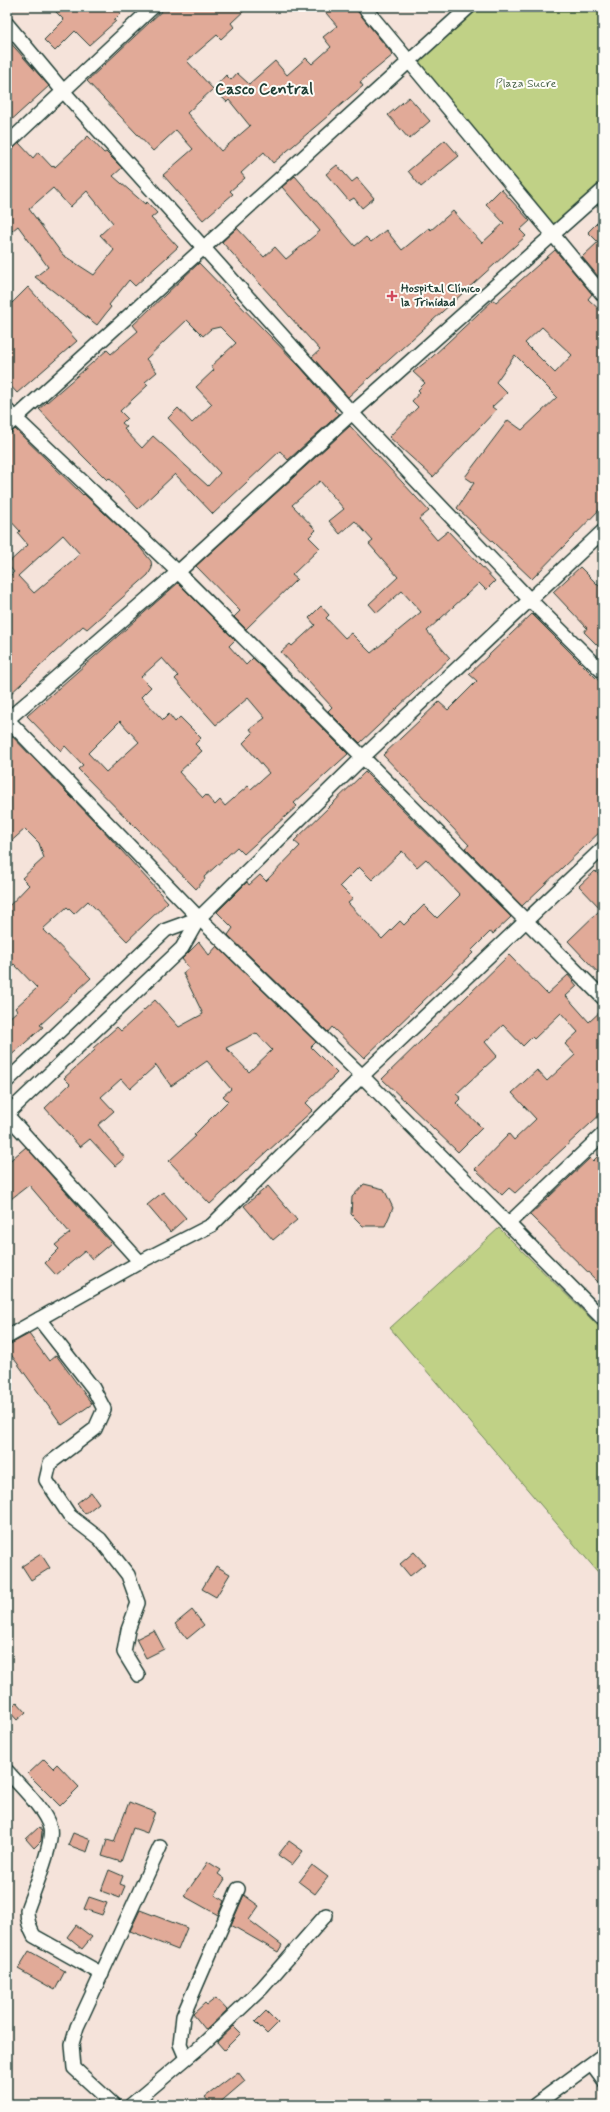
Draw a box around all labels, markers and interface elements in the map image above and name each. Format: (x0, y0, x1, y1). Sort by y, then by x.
park label: Plaza Sucre (496, 76, 557, 92)
district label: Casco Central (215, 79, 313, 100)
place label: Hospital Clínico la Trinidad (401, 281, 480, 311)
marker: Hospital Clínico la Trinidad (386, 290, 398, 302)

